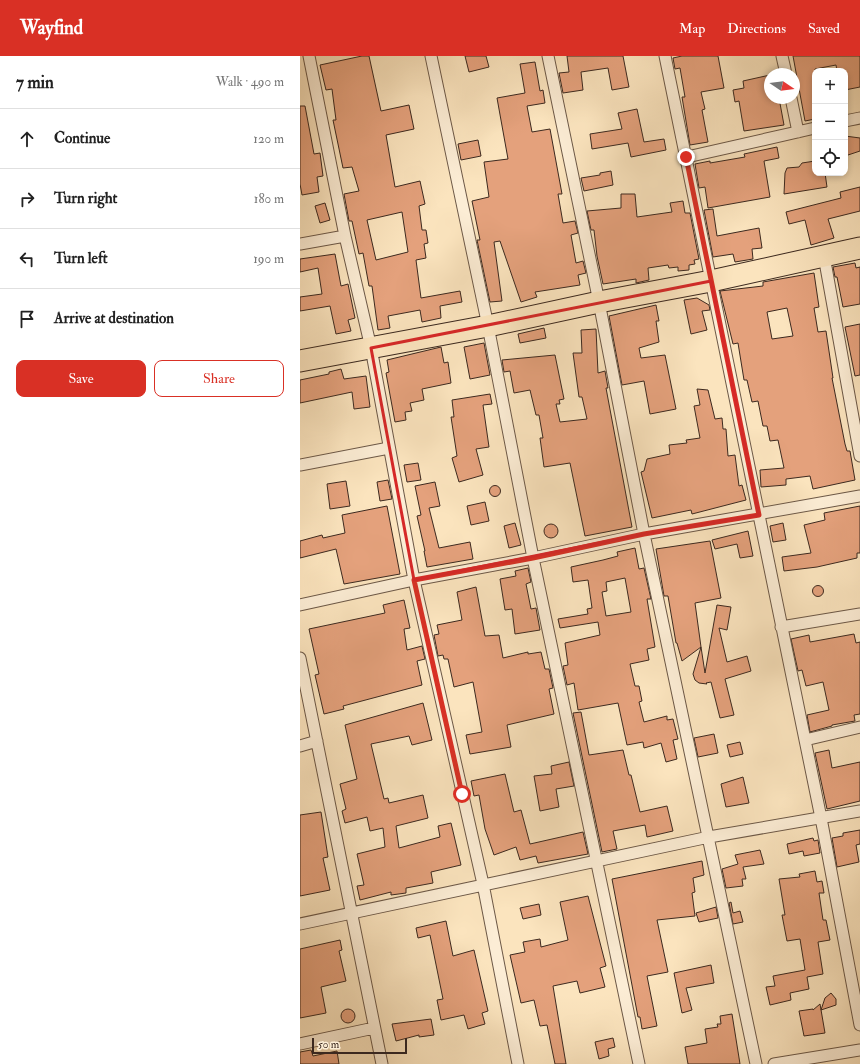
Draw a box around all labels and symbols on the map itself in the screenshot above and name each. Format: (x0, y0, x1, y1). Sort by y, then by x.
north arrow (764, 68, 800, 104)
route end (677, 148, 695, 166)
route start (453, 785, 471, 803)
scale bar (312, 1036, 407, 1055)

